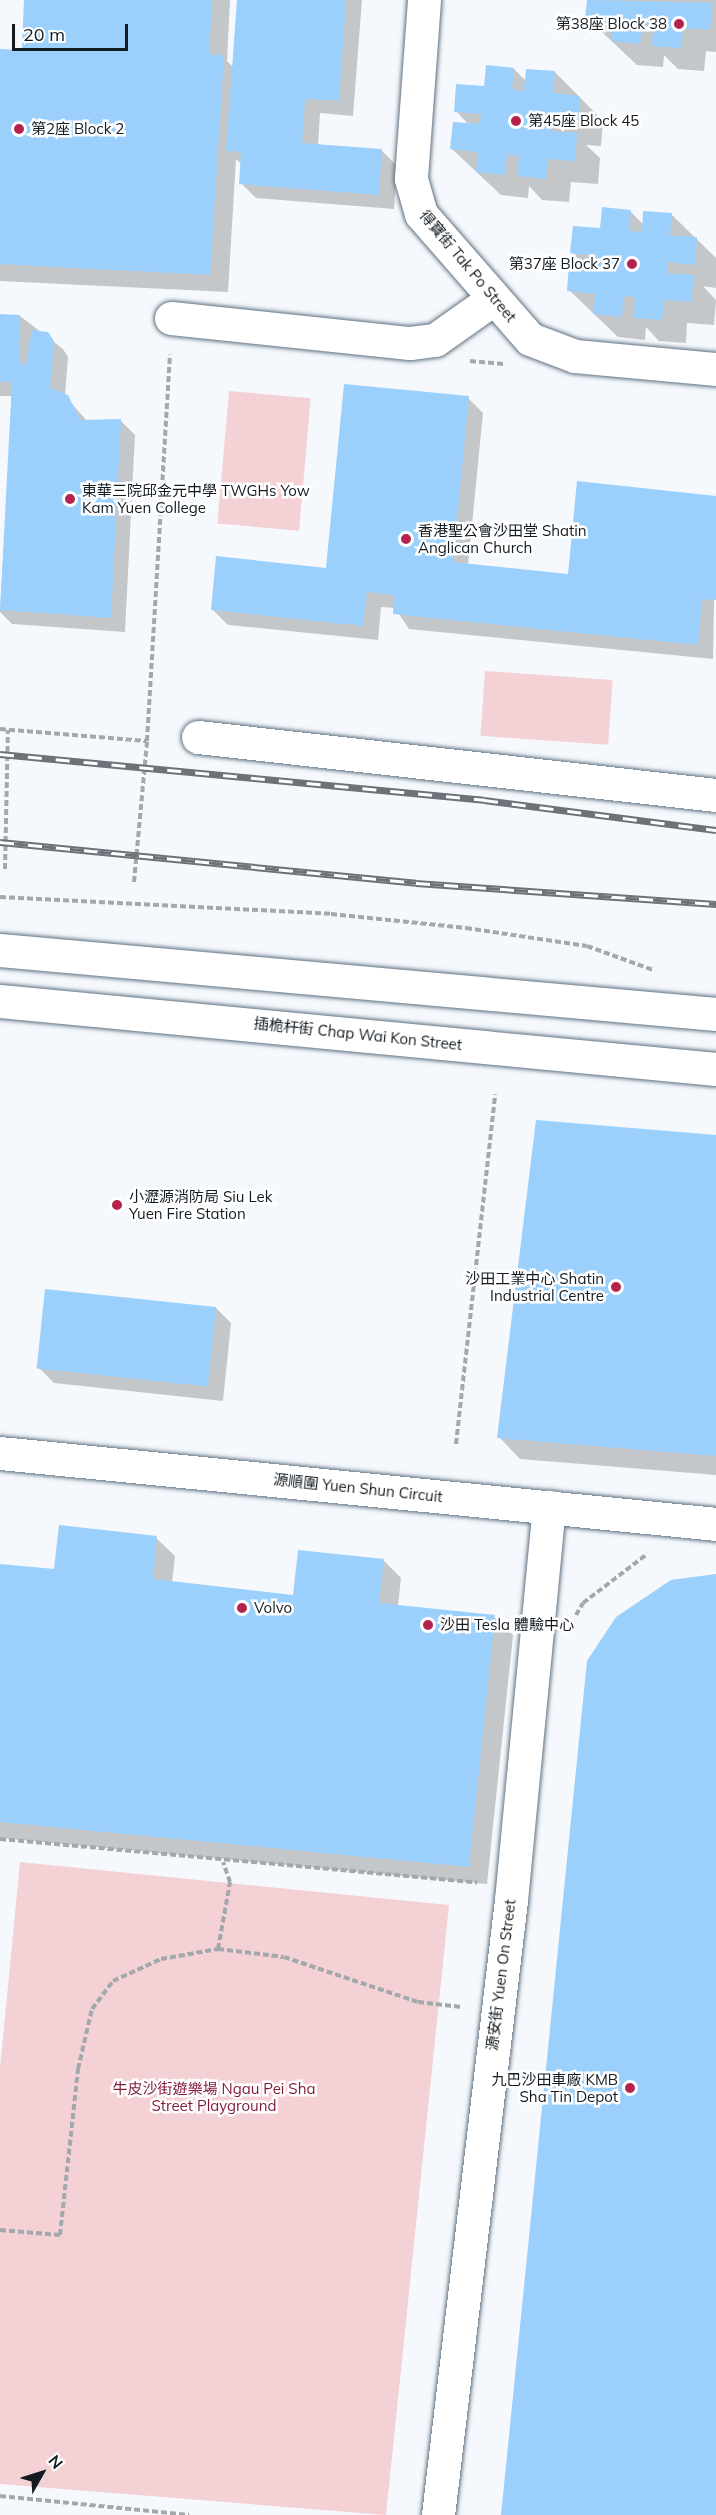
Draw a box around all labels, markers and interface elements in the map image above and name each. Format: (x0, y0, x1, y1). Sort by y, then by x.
scale bar (15, 12, 130, 50)
place label: 第38座 Block 38 (556, 15, 667, 33)
marker: 第38座 Block 38 (672, 17, 686, 31)
text: 20 m (23, 23, 65, 46)
place label: 第45座 Block 45 (528, 112, 639, 130)
marker: 第45座 Block 45 (509, 114, 523, 128)
place label: 第2座 Block 2 (31, 120, 124, 138)
marker: 第2座 Block 2 (12, 122, 26, 136)
street label: 得寶街 Tak Po Street (416, 206, 520, 326)
place label: 第37座 Block 37 (509, 255, 620, 273)
marker: 第37座 Block 37 (625, 257, 639, 271)
place label: 東華三院邱金元中學 TWGHs Yow Kam Yuen College (82, 481, 310, 516)
marker: 東華三院邱金元中學 TWGHs Yow Kam Yuen College (63, 492, 77, 506)
place label: 香港聖公會沙田堂 Shatin Anglican Church (418, 521, 587, 556)
marker: 香港聖公會沙田堂 Shatin Anglican Church (399, 532, 413, 546)
street label: 插桅杆街 Chap Wai Kon Street (253, 1014, 463, 1054)
place label: 小瀝源消防局 Siu Lek Yuen Fire Station (129, 1187, 272, 1222)
marker: 小瀝源消防局 Siu Lek Yuen Fire Station (110, 1198, 124, 1212)
place label: 沙田工業中心 Shatin Industrial Centre (465, 1269, 604, 1304)
marker: 沙田工業中心 Shatin Industrial Centre (609, 1280, 623, 1294)
street label: 源順圍 Yuen Shun Circuit (273, 1470, 443, 1506)
place label: Volvo (254, 1599, 292, 1617)
marker: Volvo (235, 1601, 249, 1615)
place label: 沙田 Tesla 體驗中心 (440, 1616, 574, 1634)
marker: 沙田 Tesla 體驗中心 (421, 1618, 435, 1632)
street label: 源安街 Yuen On Street (483, 1898, 519, 2052)
place label: 九巴沙田車廠 KMB Sha Tin Depot (492, 2070, 618, 2105)
park label: 牛皮沙街遊樂場 Ngau Pei Sha Street Playground (113, 2079, 315, 2114)
marker: 九巴沙田車廠 KMB Sha Tin Depot (623, 2081, 637, 2095)
north arrow (12, 2443, 72, 2503)
text: N (44, 2451, 68, 2473)

